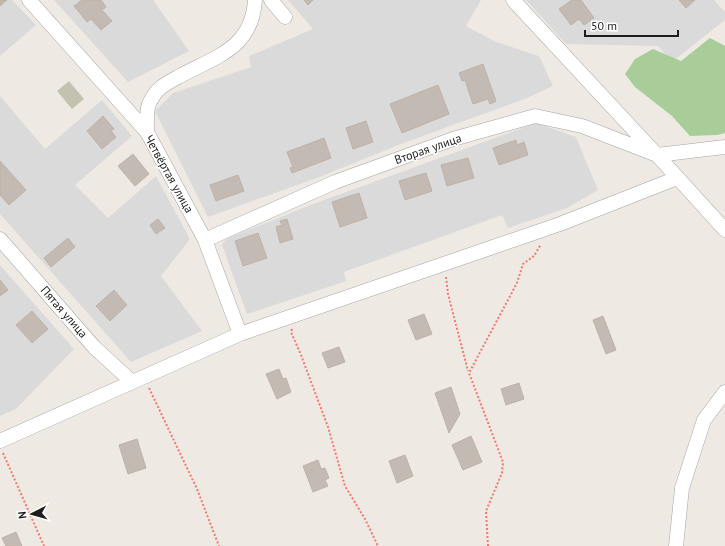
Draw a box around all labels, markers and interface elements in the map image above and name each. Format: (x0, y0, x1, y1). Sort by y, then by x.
scale bar (585, 12, 678, 38)
text: 50 m (591, 18, 617, 33)
street label: Вторая улица (392, 130, 463, 167)
street label: Четвёртая улица (142, 132, 197, 215)
street label: Пятая улица (38, 283, 91, 341)
north arrow (12, 494, 52, 534)
text: N (15, 511, 29, 519)

